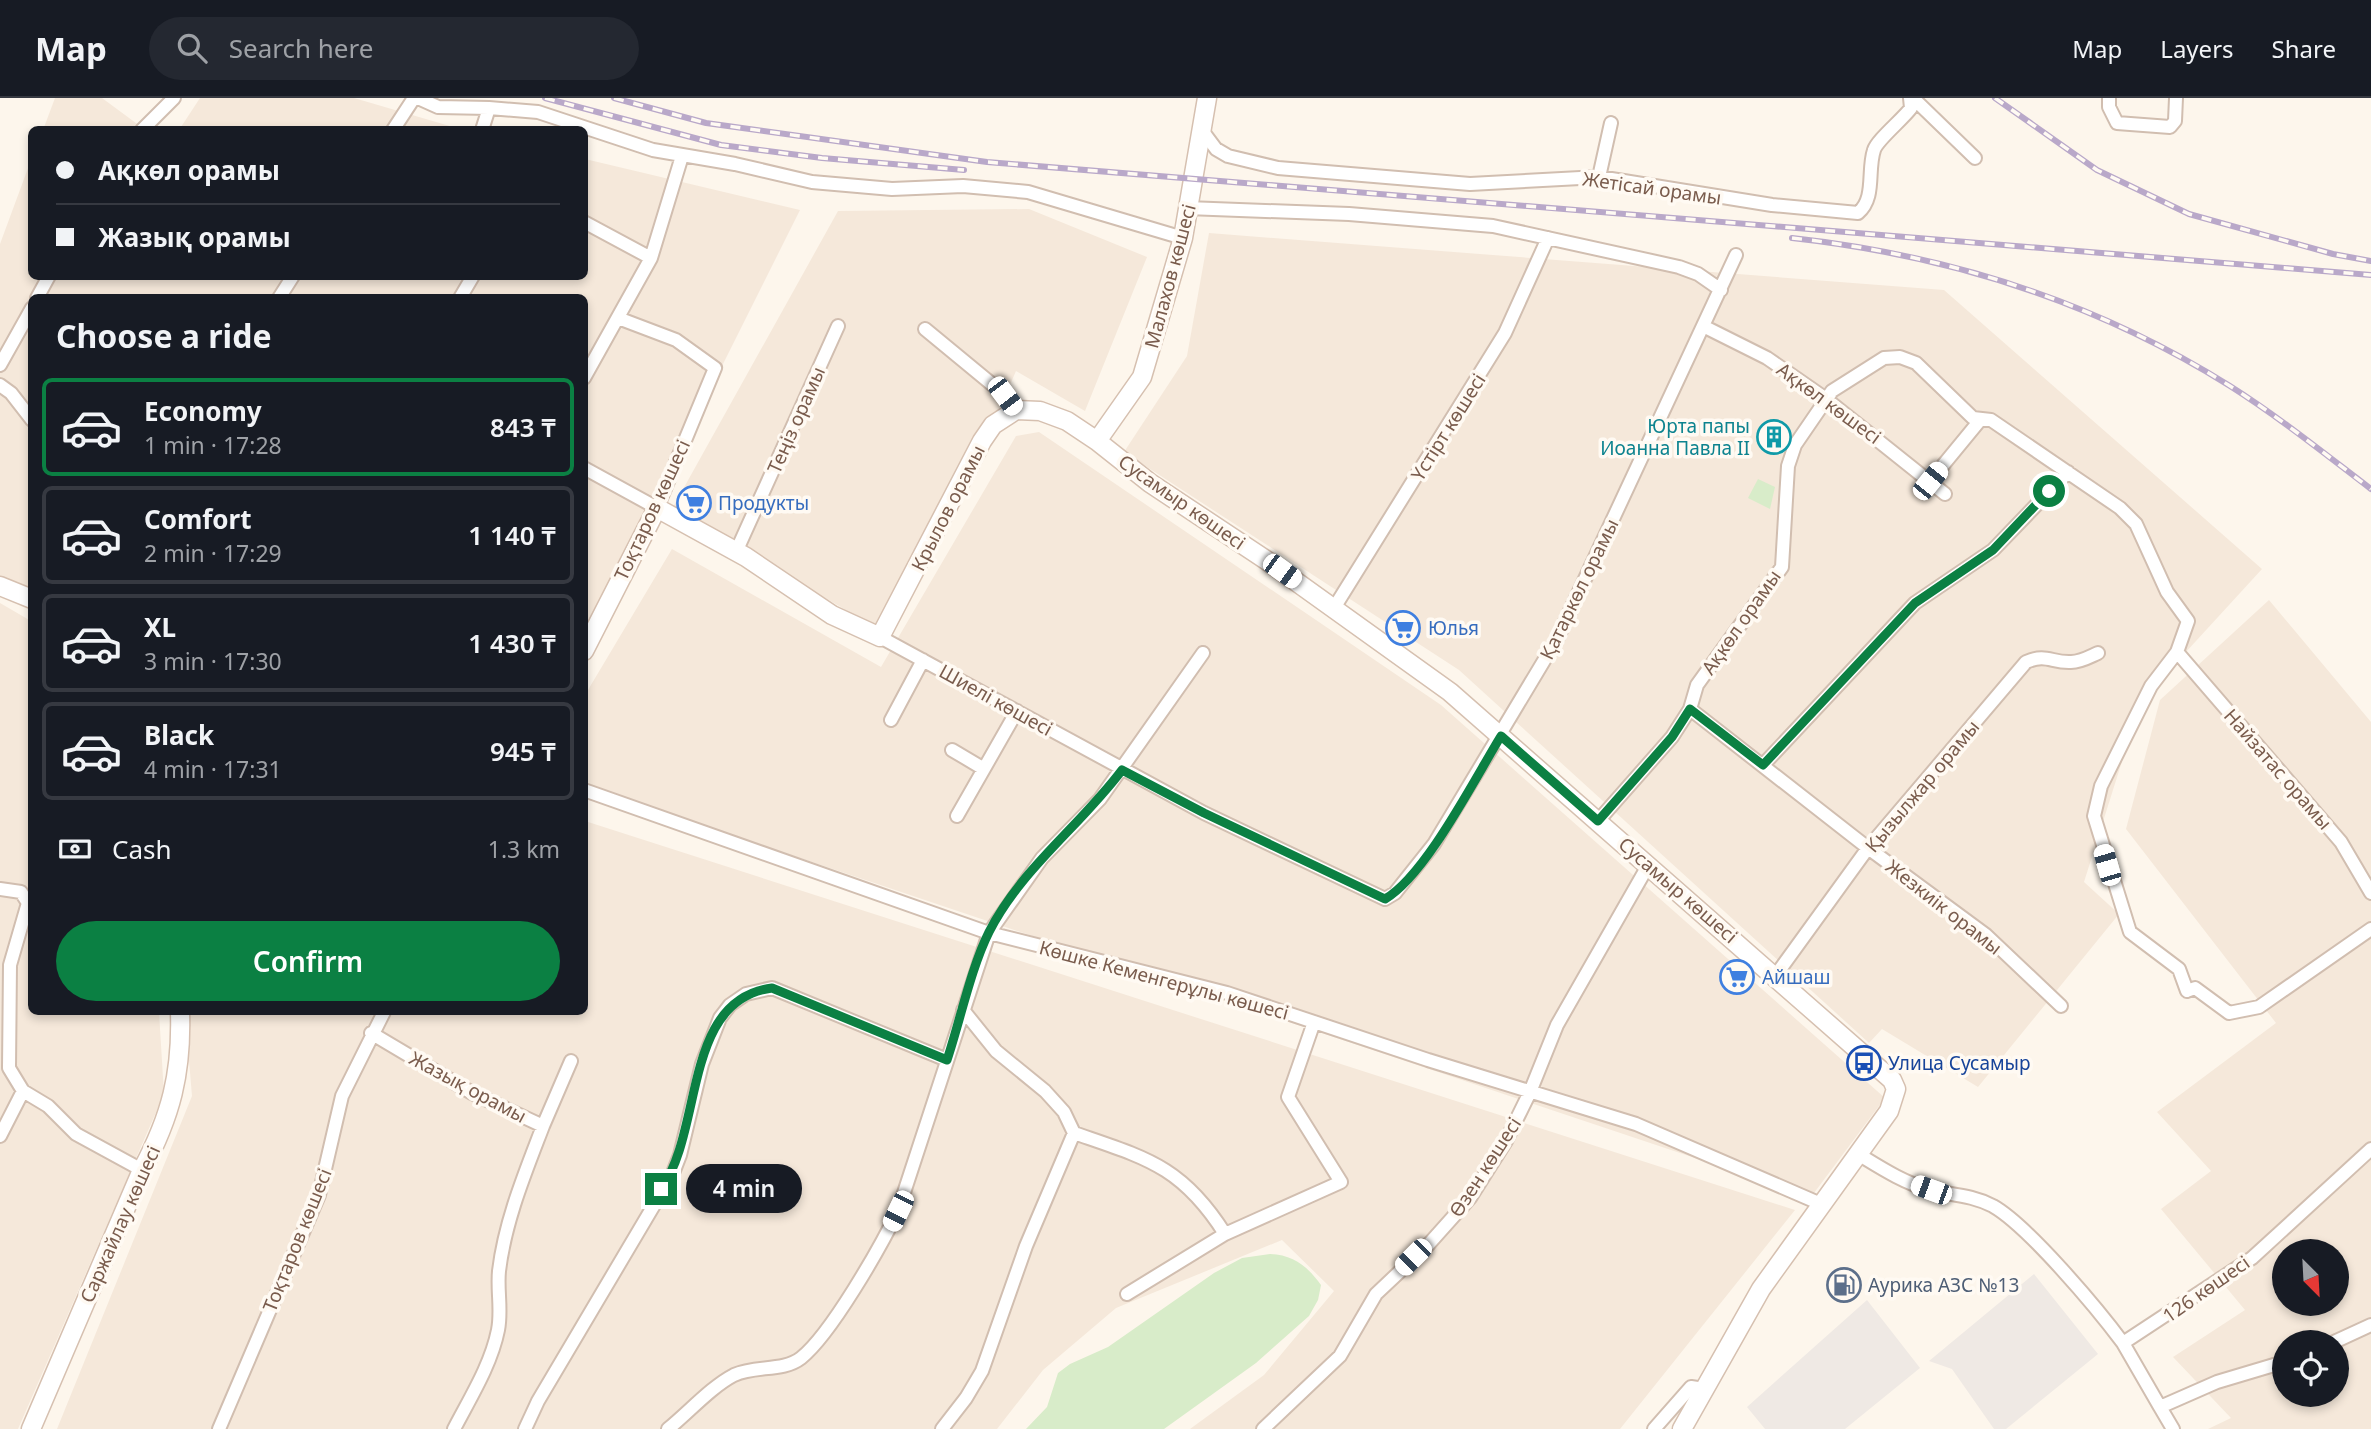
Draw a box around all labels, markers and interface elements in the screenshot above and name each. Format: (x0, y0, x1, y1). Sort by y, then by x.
search box (149, 17, 639, 80)
text: Map (35, 26, 107, 71)
icon: search (173, 29, 211, 67)
text: Search here (229, 30, 373, 66)
text: Map (2072, 32, 2122, 65)
text: Layers (2160, 32, 2234, 65)
text: Share (2272, 32, 2336, 65)
text: Ақкөл орамы (98, 152, 280, 188)
street label: Жетісай орамы (1581, 165, 1723, 211)
street label: Малахов көшесі (1138, 201, 1202, 351)
text: Жазық орамы (98, 219, 291, 255)
text: Choose a ride (56, 314, 272, 357)
street label: Ақкөл көшесі (1772, 356, 1886, 450)
street label: Теңіз орамы (761, 363, 831, 477)
street label: Үстірт көшесі (1405, 368, 1491, 486)
car (984, 373, 1027, 419)
text: Economy (144, 393, 262, 429)
icon: car (60, 396, 123, 459)
text: 843 ₸ (490, 409, 556, 445)
place label: Юрта папы Иоанна Павла II (1600, 413, 1750, 461)
building icon: Юрта папы Иоанна Павла II (1755, 418, 1793, 456)
text: 1 min · 17:28 (144, 429, 282, 461)
street label: Тоқтаров көшесі (608, 435, 696, 585)
street label: Крылов орамы (905, 440, 991, 576)
street label: Сусамыр көшесі (1113, 448, 1251, 556)
car (1909, 458, 1952, 504)
route start (2033, 475, 2065, 507)
supermarket icon: Продукты (675, 484, 713, 522)
place label: Продукты (718, 490, 809, 516)
text: Comfort (144, 501, 252, 537)
icon: car (60, 504, 123, 567)
street label: Қатаркөл орамы (1534, 514, 1624, 664)
text: 1 140 ₸ (468, 517, 556, 553)
text: 2 min · 17:29 (144, 537, 282, 569)
car (1259, 550, 1306, 592)
street label: Ақкөл орамы (1695, 564, 1787, 680)
text: XL (144, 609, 176, 645)
supermarket icon: Юлья (1384, 609, 1422, 647)
icon: car (60, 612, 123, 675)
place label: Юлья (1428, 615, 1479, 641)
text: 1 430 ₸ (468, 625, 556, 661)
text: 3 min · 17:30 (144, 645, 282, 677)
street label: Шиелі көшесі (935, 658, 1057, 742)
street label: Найзатас орамы (2218, 703, 2338, 835)
street label: Қызылжар орамы (1859, 714, 1985, 858)
text: Black (144, 717, 214, 753)
icon: car (60, 720, 123, 783)
text: 945 ₸ (490, 733, 556, 769)
text: 4 min · 17:31 (144, 753, 282, 785)
icon: cash (56, 830, 94, 868)
text: Cash (112, 831, 172, 867)
street label: Сусамыр көшесі (1613, 831, 1743, 949)
text: 1.3 km (488, 833, 560, 865)
car (2092, 842, 2123, 888)
street label: Жезкиік орамы (1881, 853, 2007, 961)
button: Confirm (56, 921, 560, 1001)
street label: Көшке Кеменгерұлы көшесі (1036, 934, 1292, 1026)
supermarket icon: Айшаш (1718, 958, 1756, 996)
place label: Айшаш (1762, 964, 1830, 990)
bus stop icon: Улица Сусамыр (1845, 1044, 1883, 1082)
street label: Жазық орамы (405, 1045, 531, 1129)
place label: Улица Сусамыр (1888, 1050, 2031, 1076)
street label: Өзен көшесі (1443, 1112, 1527, 1222)
street label: Саржайлау көшесі (74, 1141, 166, 1307)
street label: Тоқтаров көшесі (256, 1164, 338, 1316)
callout: 4 min (686, 1164, 801, 1214)
text: 4 min (713, 1172, 775, 1204)
route end (645, 1173, 677, 1205)
car (1908, 1173, 1955, 1207)
car (880, 1188, 917, 1234)
car (1391, 1235, 1436, 1279)
north arrow (2272, 1239, 2348, 1316)
map controls (2272, 1239, 2349, 1407)
street label: 126 көшесі (2157, 1250, 2255, 1328)
fuel station icon: Аурика АЗС №13 (1825, 1266, 1863, 1304)
place label: Аурика АЗС №13 (1868, 1272, 2019, 1298)
button: locate (2272, 1330, 2349, 1407)

